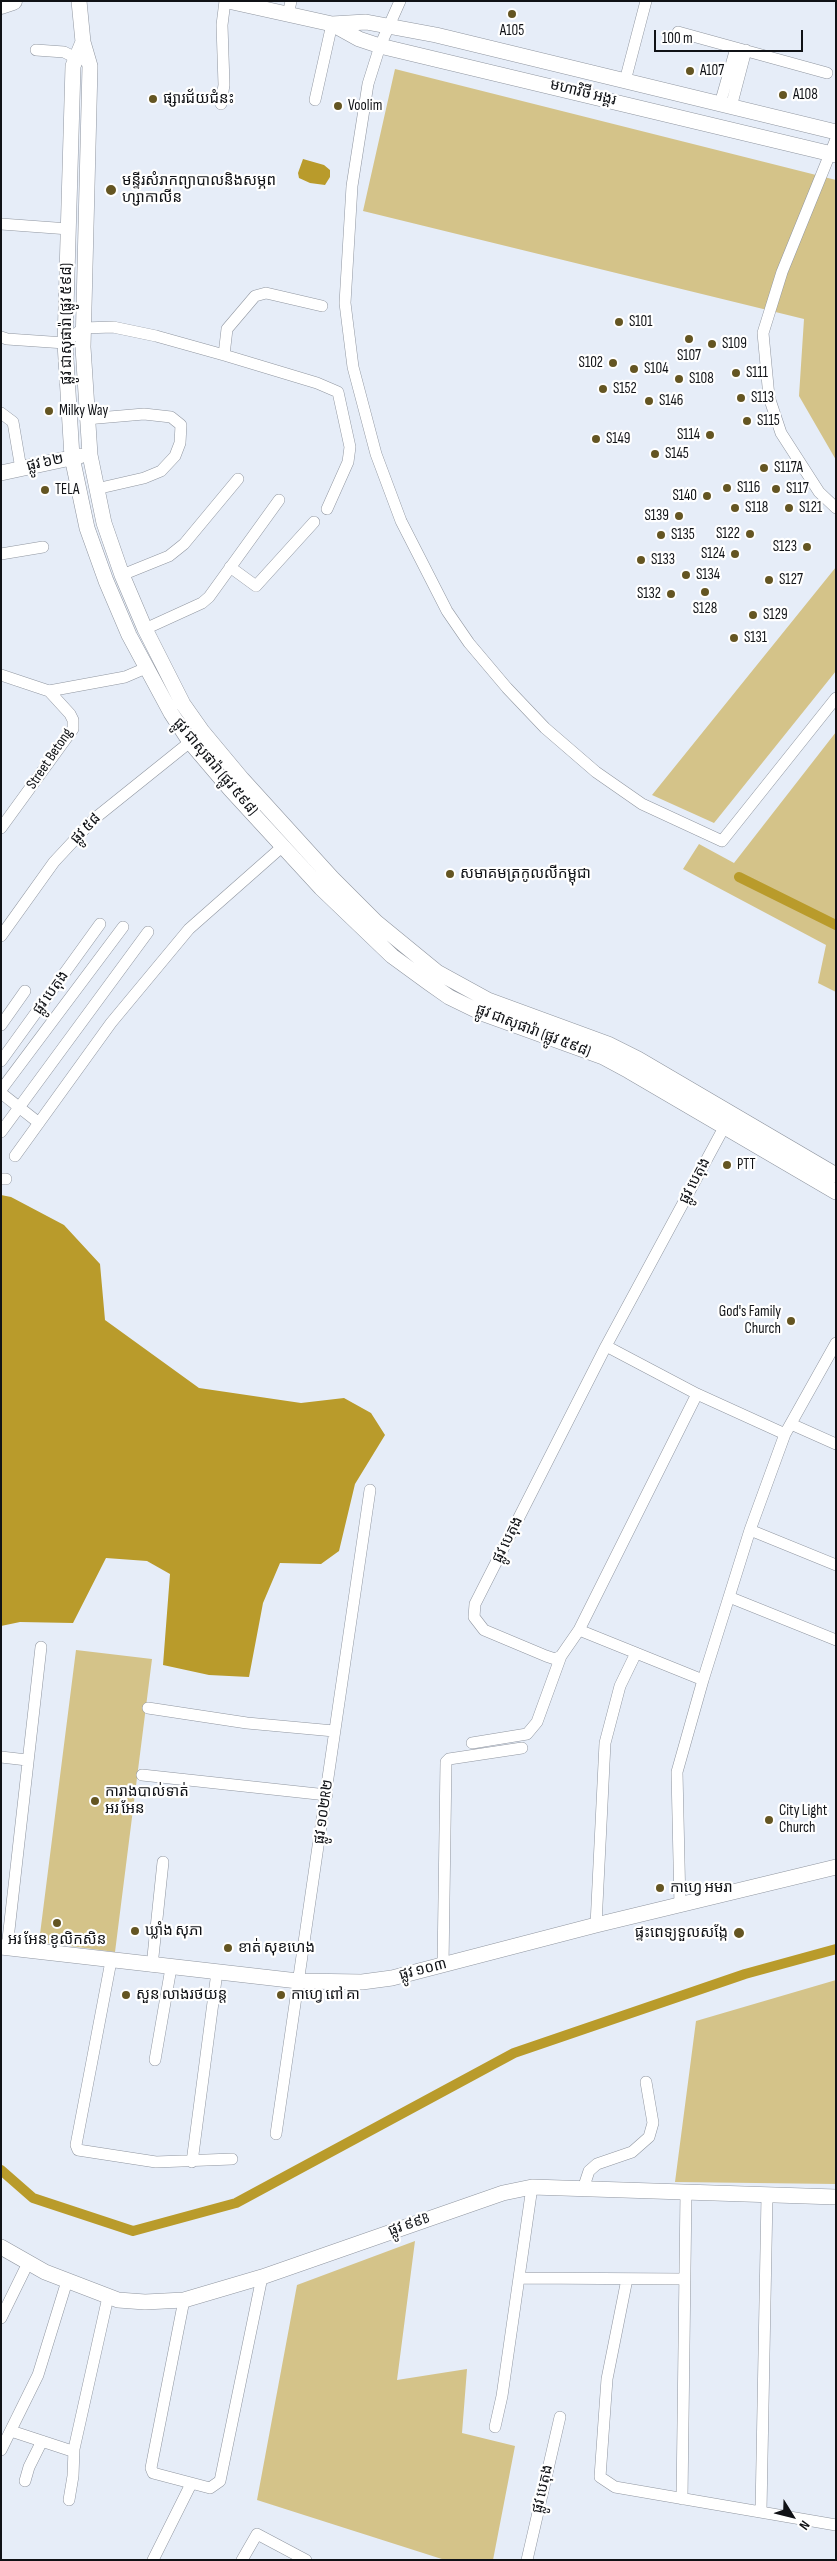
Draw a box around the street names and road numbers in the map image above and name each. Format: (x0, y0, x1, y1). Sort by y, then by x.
street label: មហាវិថី អង្គរ (548, 76, 618, 110)
street label: ផ្លូវ ជាសុផារ៉ា (ផ្លូវ ៥៩៨) (58, 263, 76, 385)
street label: ផ្លូវ ៦២ (25, 450, 65, 476)
street label: ផ្លូវ ជាសុផារ៉ា (ផ្លូវ ៥៩៨) (169, 715, 261, 819)
street label: Street Betong (23, 725, 77, 793)
street label: ផ្លូវ ៥៨ (67, 810, 105, 848)
street label: ផ្លូវ បេតុង (29, 968, 73, 1018)
street label: ផ្លូវ ជាសុផារ៉ា (ផ្លូវ ៥៩៨) (473, 1001, 593, 1061)
street label: ផ្លូវ បេតុង (675, 1155, 715, 1207)
street label: ផ្លូវ បេតុង (489, 1514, 527, 1566)
street label: ផ្លូវ ១០២R២ (311, 1778, 337, 1846)
street label: ផ្លូវ ១០៣ (397, 1955, 449, 1985)
street label: ផ្លូវ ៩៩B (386, 2210, 432, 2240)
street label: ផ្លូវ បេតុង (529, 2463, 557, 2515)

